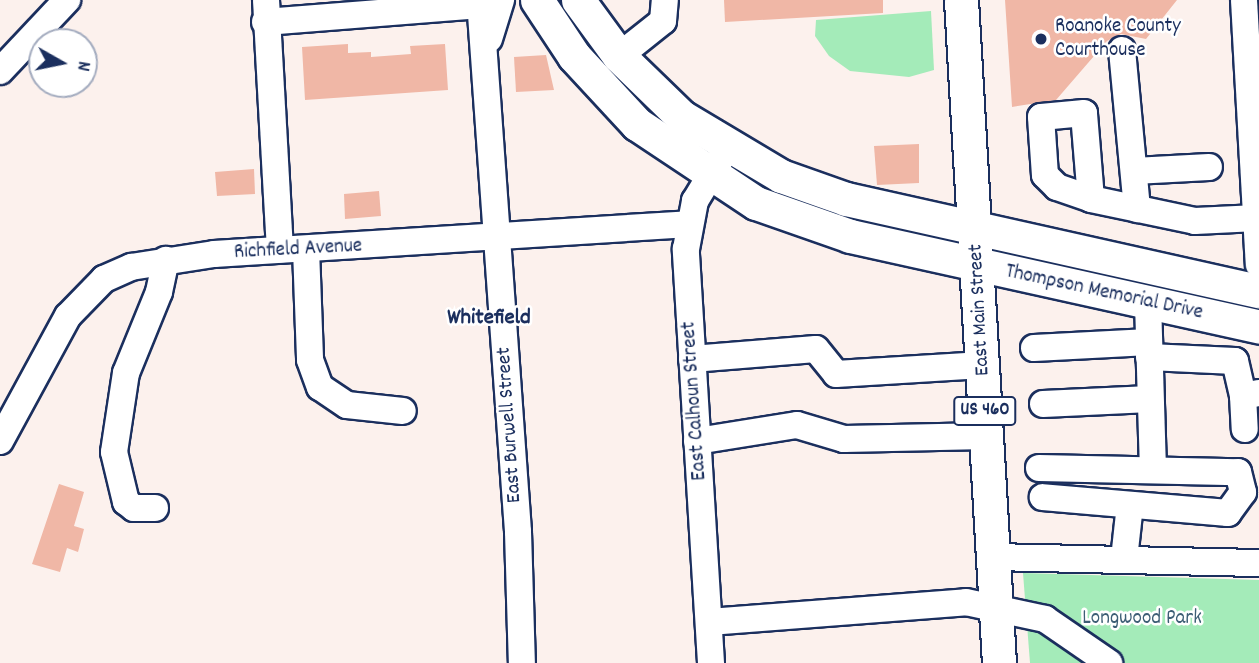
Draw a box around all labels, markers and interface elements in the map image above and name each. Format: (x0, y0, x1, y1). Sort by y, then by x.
place label: Roanoke County Courthouse (1055, 14, 1181, 64)
north arrow (28, 28, 98, 98)
marker: Roanoke County Courthouse (1033, 31, 1049, 47)
text: N (68, 59, 96, 73)
street label: Richfield Avenue (233, 234, 363, 266)
street label: East Main Street (964, 243, 996, 377)
street label: Thompson Memorial Drive (1003, 260, 1205, 326)
district label: Whitefield (447, 305, 531, 333)
street label: East Calhoun Street (677, 321, 713, 481)
street label: East Burwell Street (492, 346, 528, 504)
road number: US 460 (952, 396, 1018, 426)
park label: Longwood Park (1082, 606, 1202, 632)

